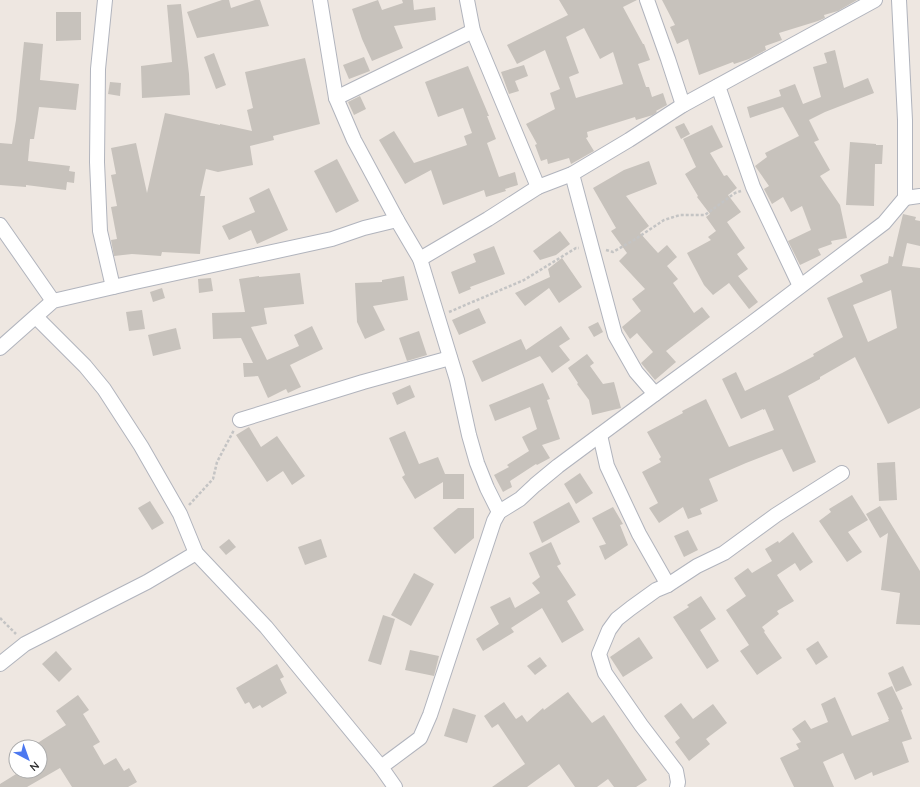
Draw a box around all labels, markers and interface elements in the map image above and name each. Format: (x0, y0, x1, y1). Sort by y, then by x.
north arrow (8, 739, 48, 779)
text: N (27, 759, 42, 774)

